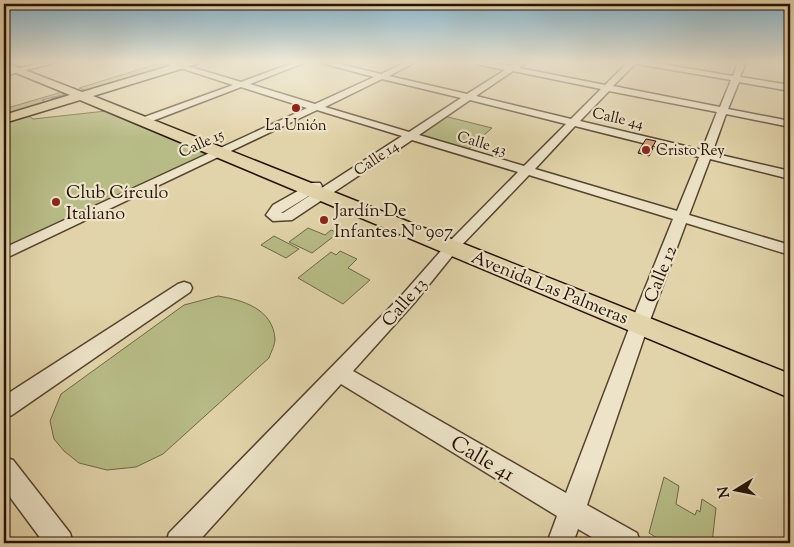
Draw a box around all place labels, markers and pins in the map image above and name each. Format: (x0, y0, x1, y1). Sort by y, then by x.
marker: La Unión (290, 102, 302, 114)
place label: La Unión (265, 116, 327, 137)
place label: Cristo Rey (656, 141, 725, 162)
marker: Cristo Rey (640, 144, 652, 156)
place label: Club Círculo Italiano (66, 181, 169, 228)
marker: Club Círculo Italiano (50, 196, 62, 208)
place label: Jardín De Infantes Nº 907 (333, 199, 453, 246)
marker: Jardín De Infantes Nº 907 (318, 214, 330, 226)

